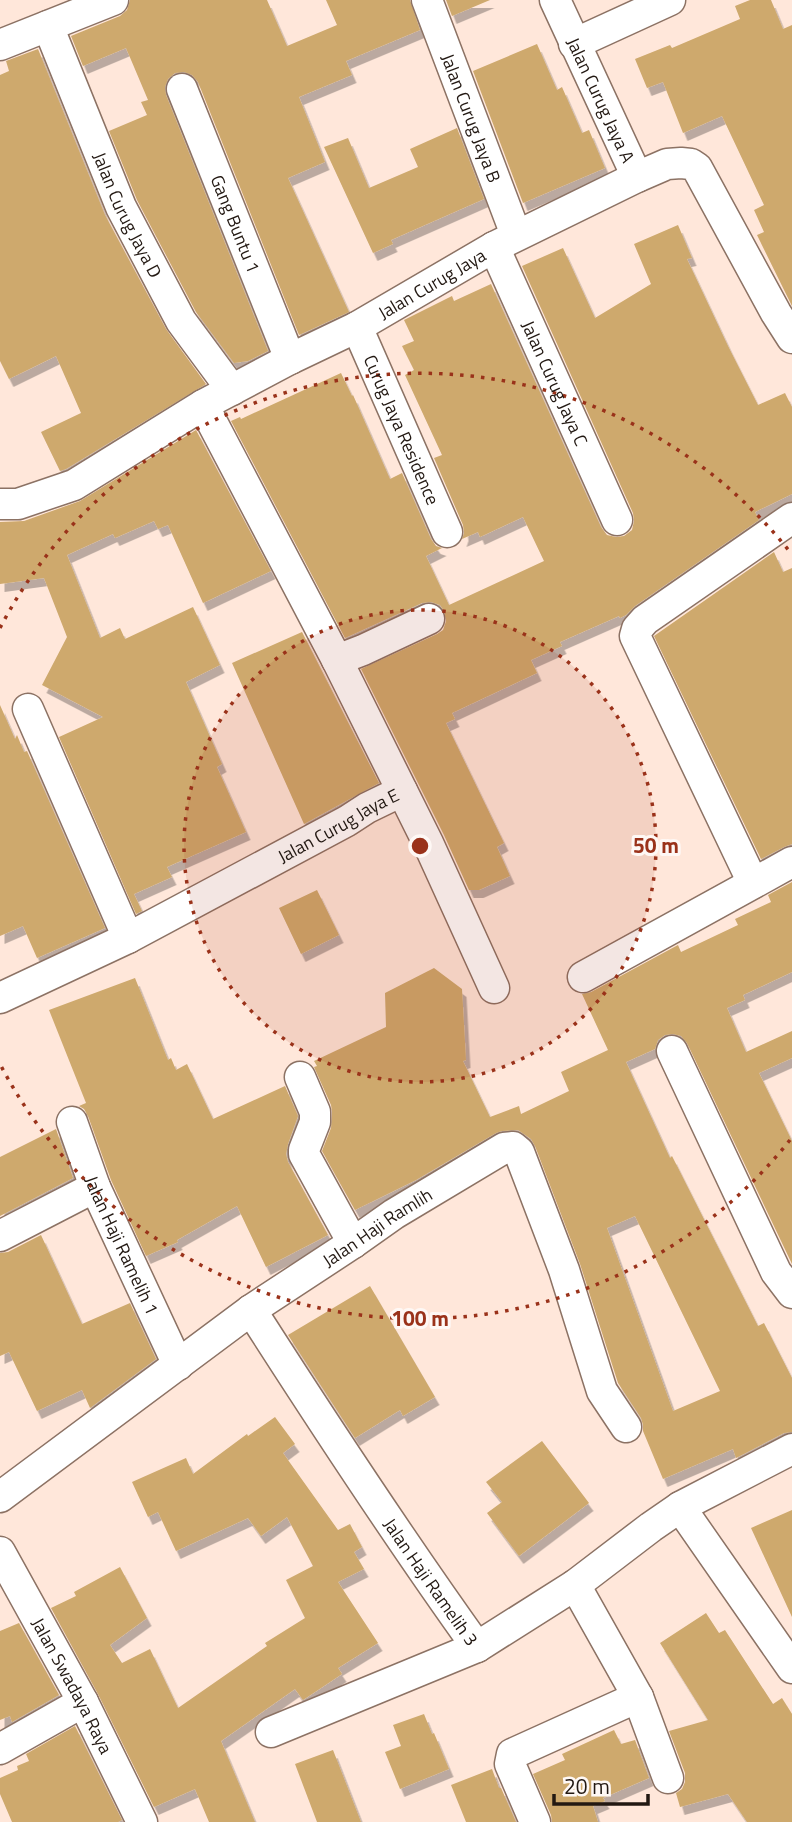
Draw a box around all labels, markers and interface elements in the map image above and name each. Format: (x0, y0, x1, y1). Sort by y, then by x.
street label: Jalan Curug Jaya A (560, 33, 642, 167)
street label: Jalan Curug Jaya B (435, 49, 508, 186)
street label: Jalan Curug Jaya D (87, 148, 169, 282)
street label: Gang Buntu 1 (204, 171, 268, 277)
street label: Jalan Curug Jaya (373, 241, 491, 326)
street label: Jalan Curug Jaya C (515, 316, 595, 450)
street label: Curug Jaya Residence (357, 350, 447, 509)
street label: Jalan Curug Jaya E (273, 781, 403, 869)
text: 50 m (633, 829, 679, 861)
centre of rings (408, 834, 432, 858)
street label: Jalan Haji Ramelih 1 (79, 1172, 166, 1319)
street label: Jalan Haji Ramlih (317, 1181, 437, 1273)
text: 100 m (391, 1302, 449, 1334)
street label: Jalan Haji Ramelih 3 (377, 1512, 485, 1651)
street label: Jalan Swadaya Raya (25, 1612, 120, 1758)
scale bar (554, 1762, 648, 1806)
text: 20 m (564, 1770, 610, 1802)

